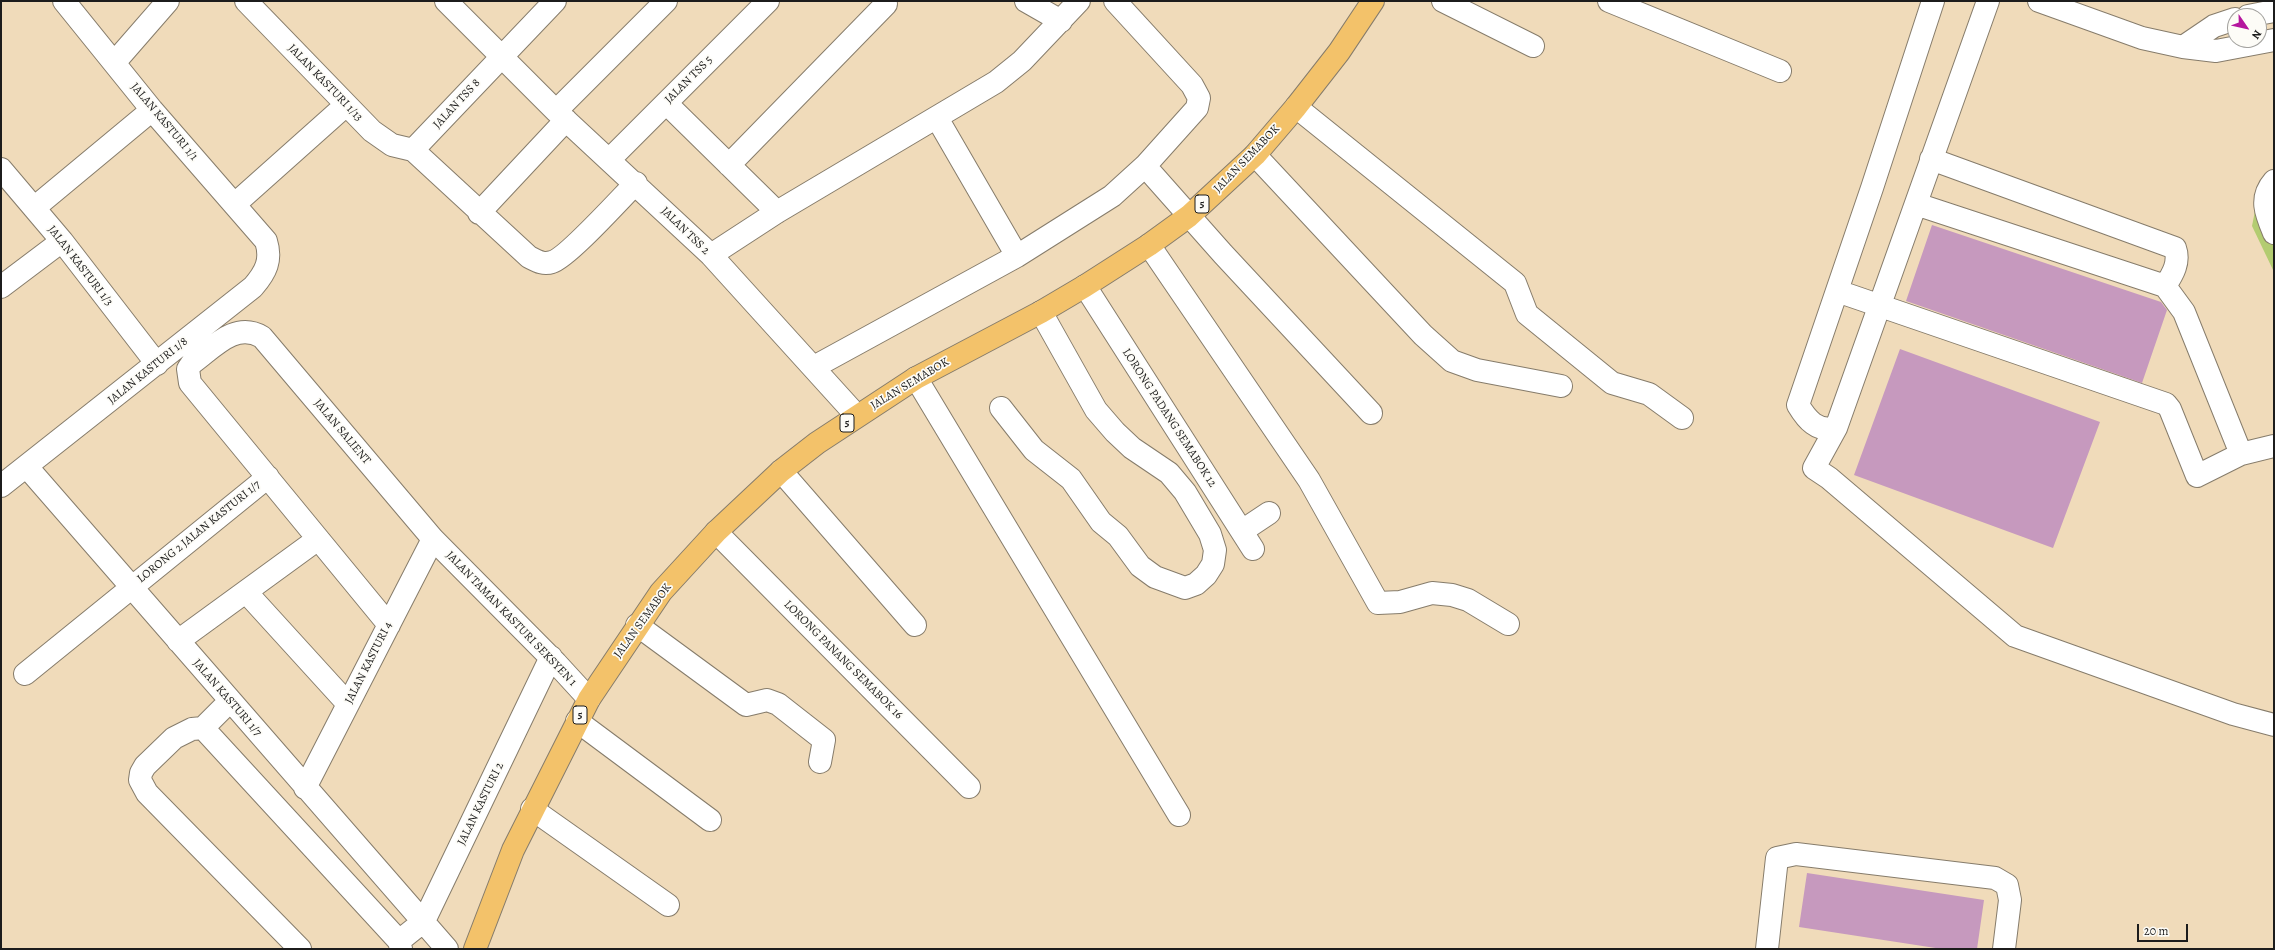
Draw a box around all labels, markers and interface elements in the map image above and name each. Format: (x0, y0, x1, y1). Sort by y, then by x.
north arrow (2227, 8, 2267, 48)
text: N (2248, 27, 2265, 42)
street label: JALAN KASTURI 1/13 (284, 41, 366, 125)
street label: JALAN TSS 5 (662, 53, 716, 107)
street label: JALAN TSS 8 (430, 76, 484, 132)
street label: JALAN KASTURI 1/1 (127, 80, 201, 164)
street label: JALAN SEMABOK (1211, 122, 1283, 196)
road number: 5 (1195, 195, 1209, 213)
street label: JALAN TSS 2 (657, 204, 713, 258)
street label: JALAN KASTURI 1/3 (44, 223, 116, 309)
street label: JALAN KASTURI 1/8 (105, 334, 191, 408)
street label: LORONG PADANG SEMABOK 12 (1119, 346, 1219, 490)
street label: JALAN SEMABOK (868, 355, 952, 413)
street label: JALAN SALIENT (311, 396, 373, 468)
road number: 5 (840, 414, 854, 432)
street label: LORONG 2 JALAN KASTURI 1/7 (134, 478, 264, 586)
street label: JALAN TAMAN KASTURI SEKSYEN 1 (443, 548, 579, 690)
street label: JALAN SEMABOK (611, 581, 675, 661)
street label: LORONG PANANG SEMABOK 16 (780, 597, 906, 723)
street label: JALAN KASTURI 4 (342, 620, 396, 706)
street label: JALAN KASTURI 1/7 (189, 656, 265, 740)
road number: 5 (573, 706, 587, 724)
street label: JALAN KASTURI 2 (455, 760, 507, 848)
scale bar (2139, 916, 2190, 942)
text: 20 m (2144, 923, 2168, 939)

